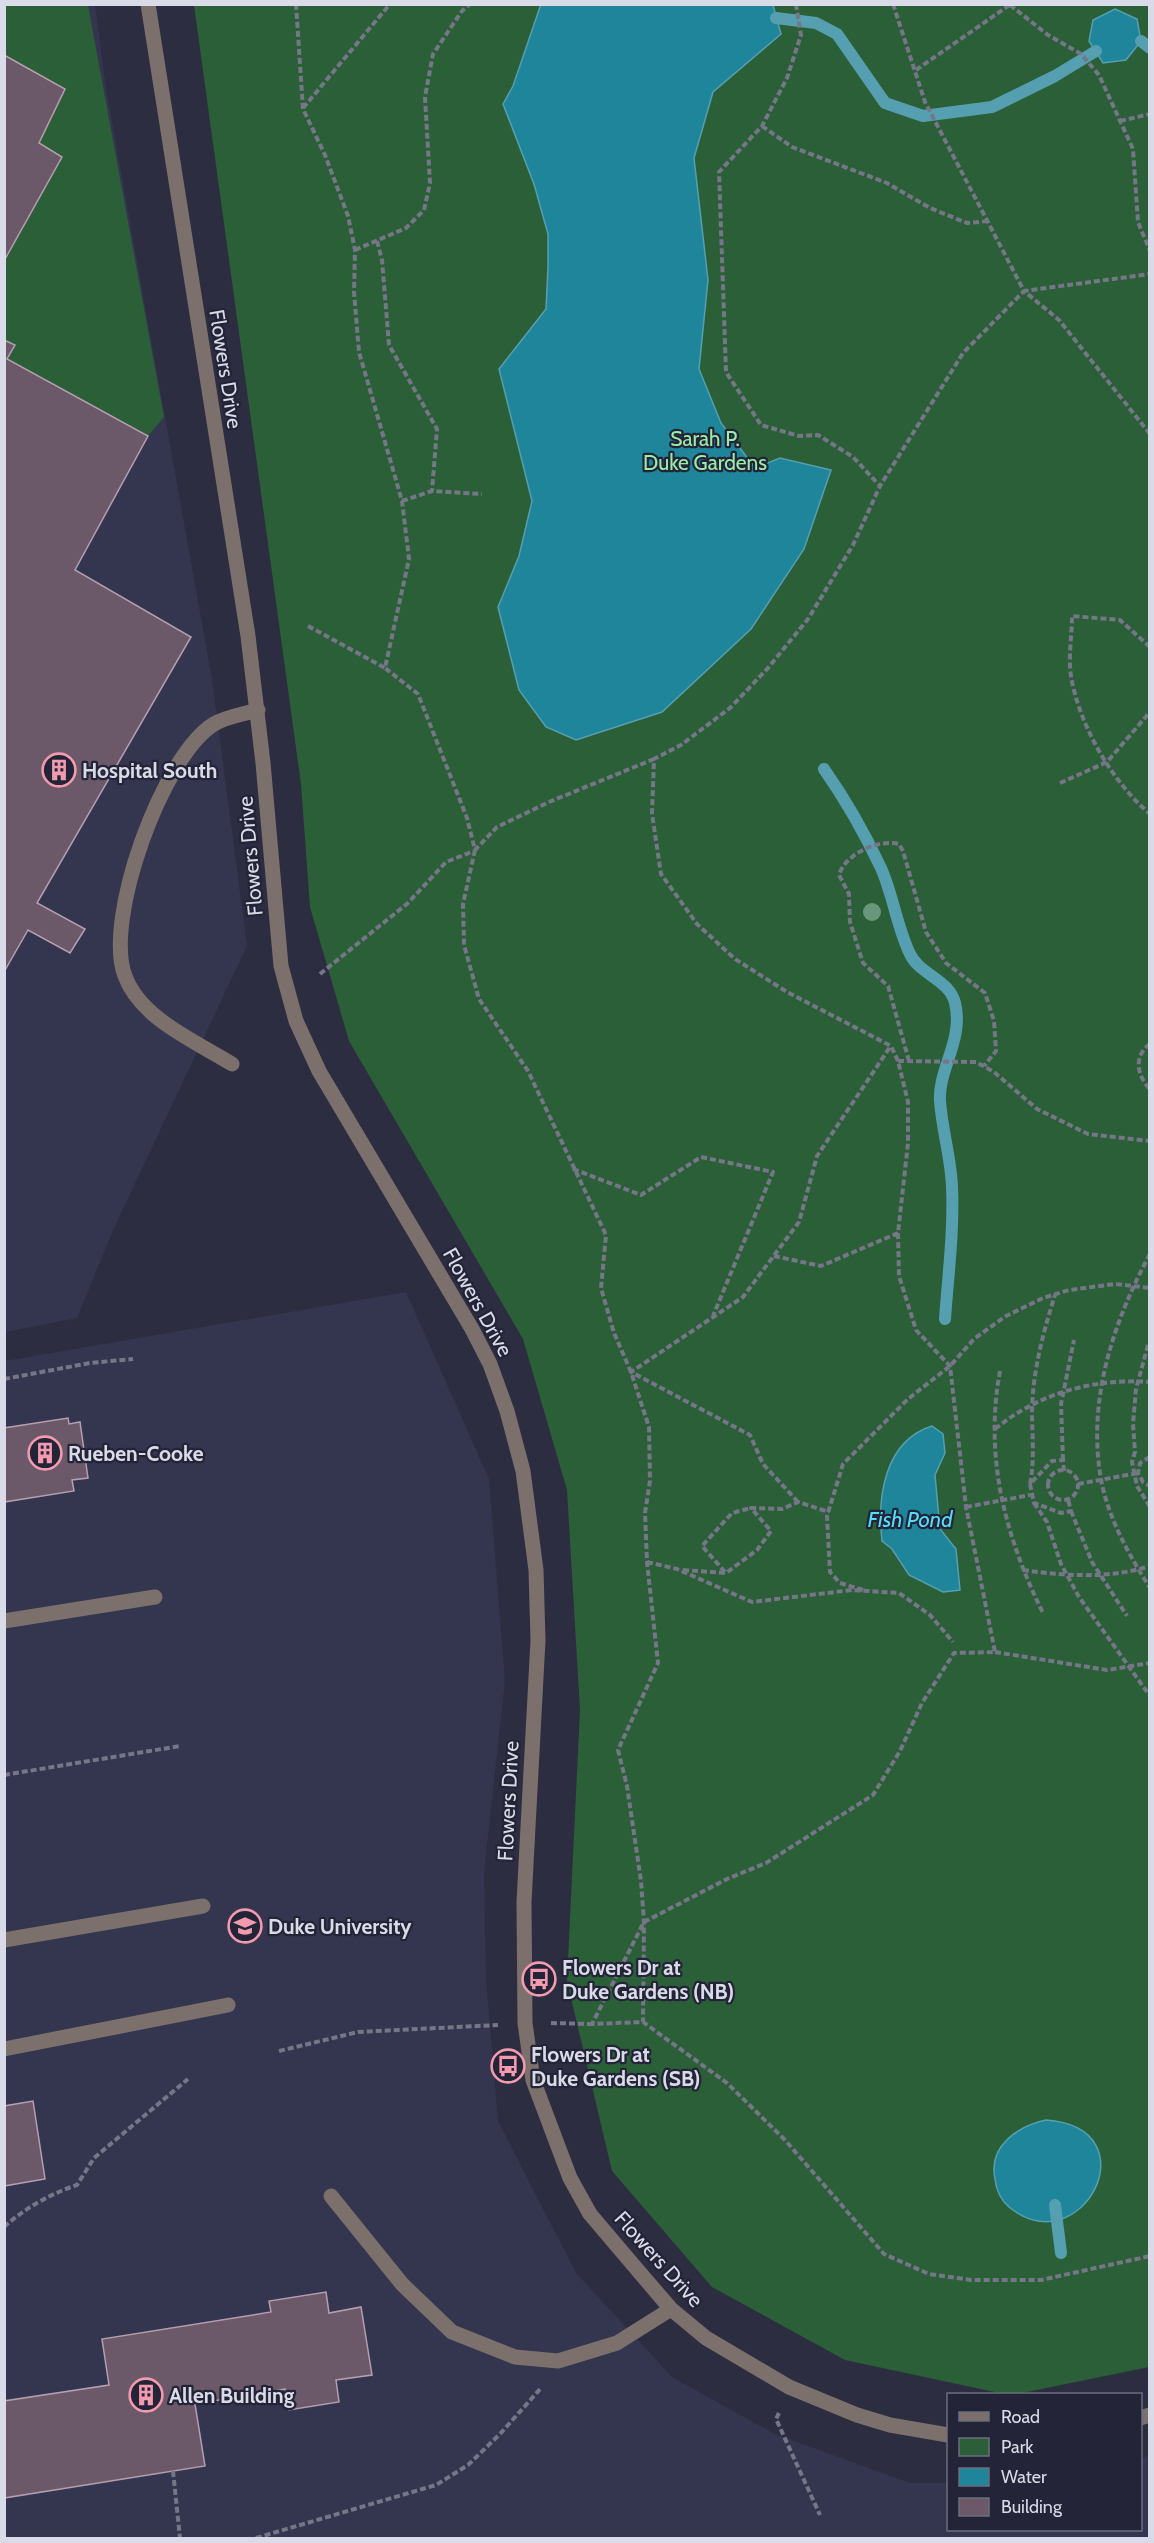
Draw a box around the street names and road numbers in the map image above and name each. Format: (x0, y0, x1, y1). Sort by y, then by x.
street label: Flowers Drive (204, 308, 248, 431)
street label: Flowers Drive (232, 795, 268, 917)
street label: Flowers Drive (438, 1243, 518, 1361)
street label: Flowers Drive (492, 1740, 524, 1862)
street label: Flowers Drive (609, 2206, 709, 2312)

